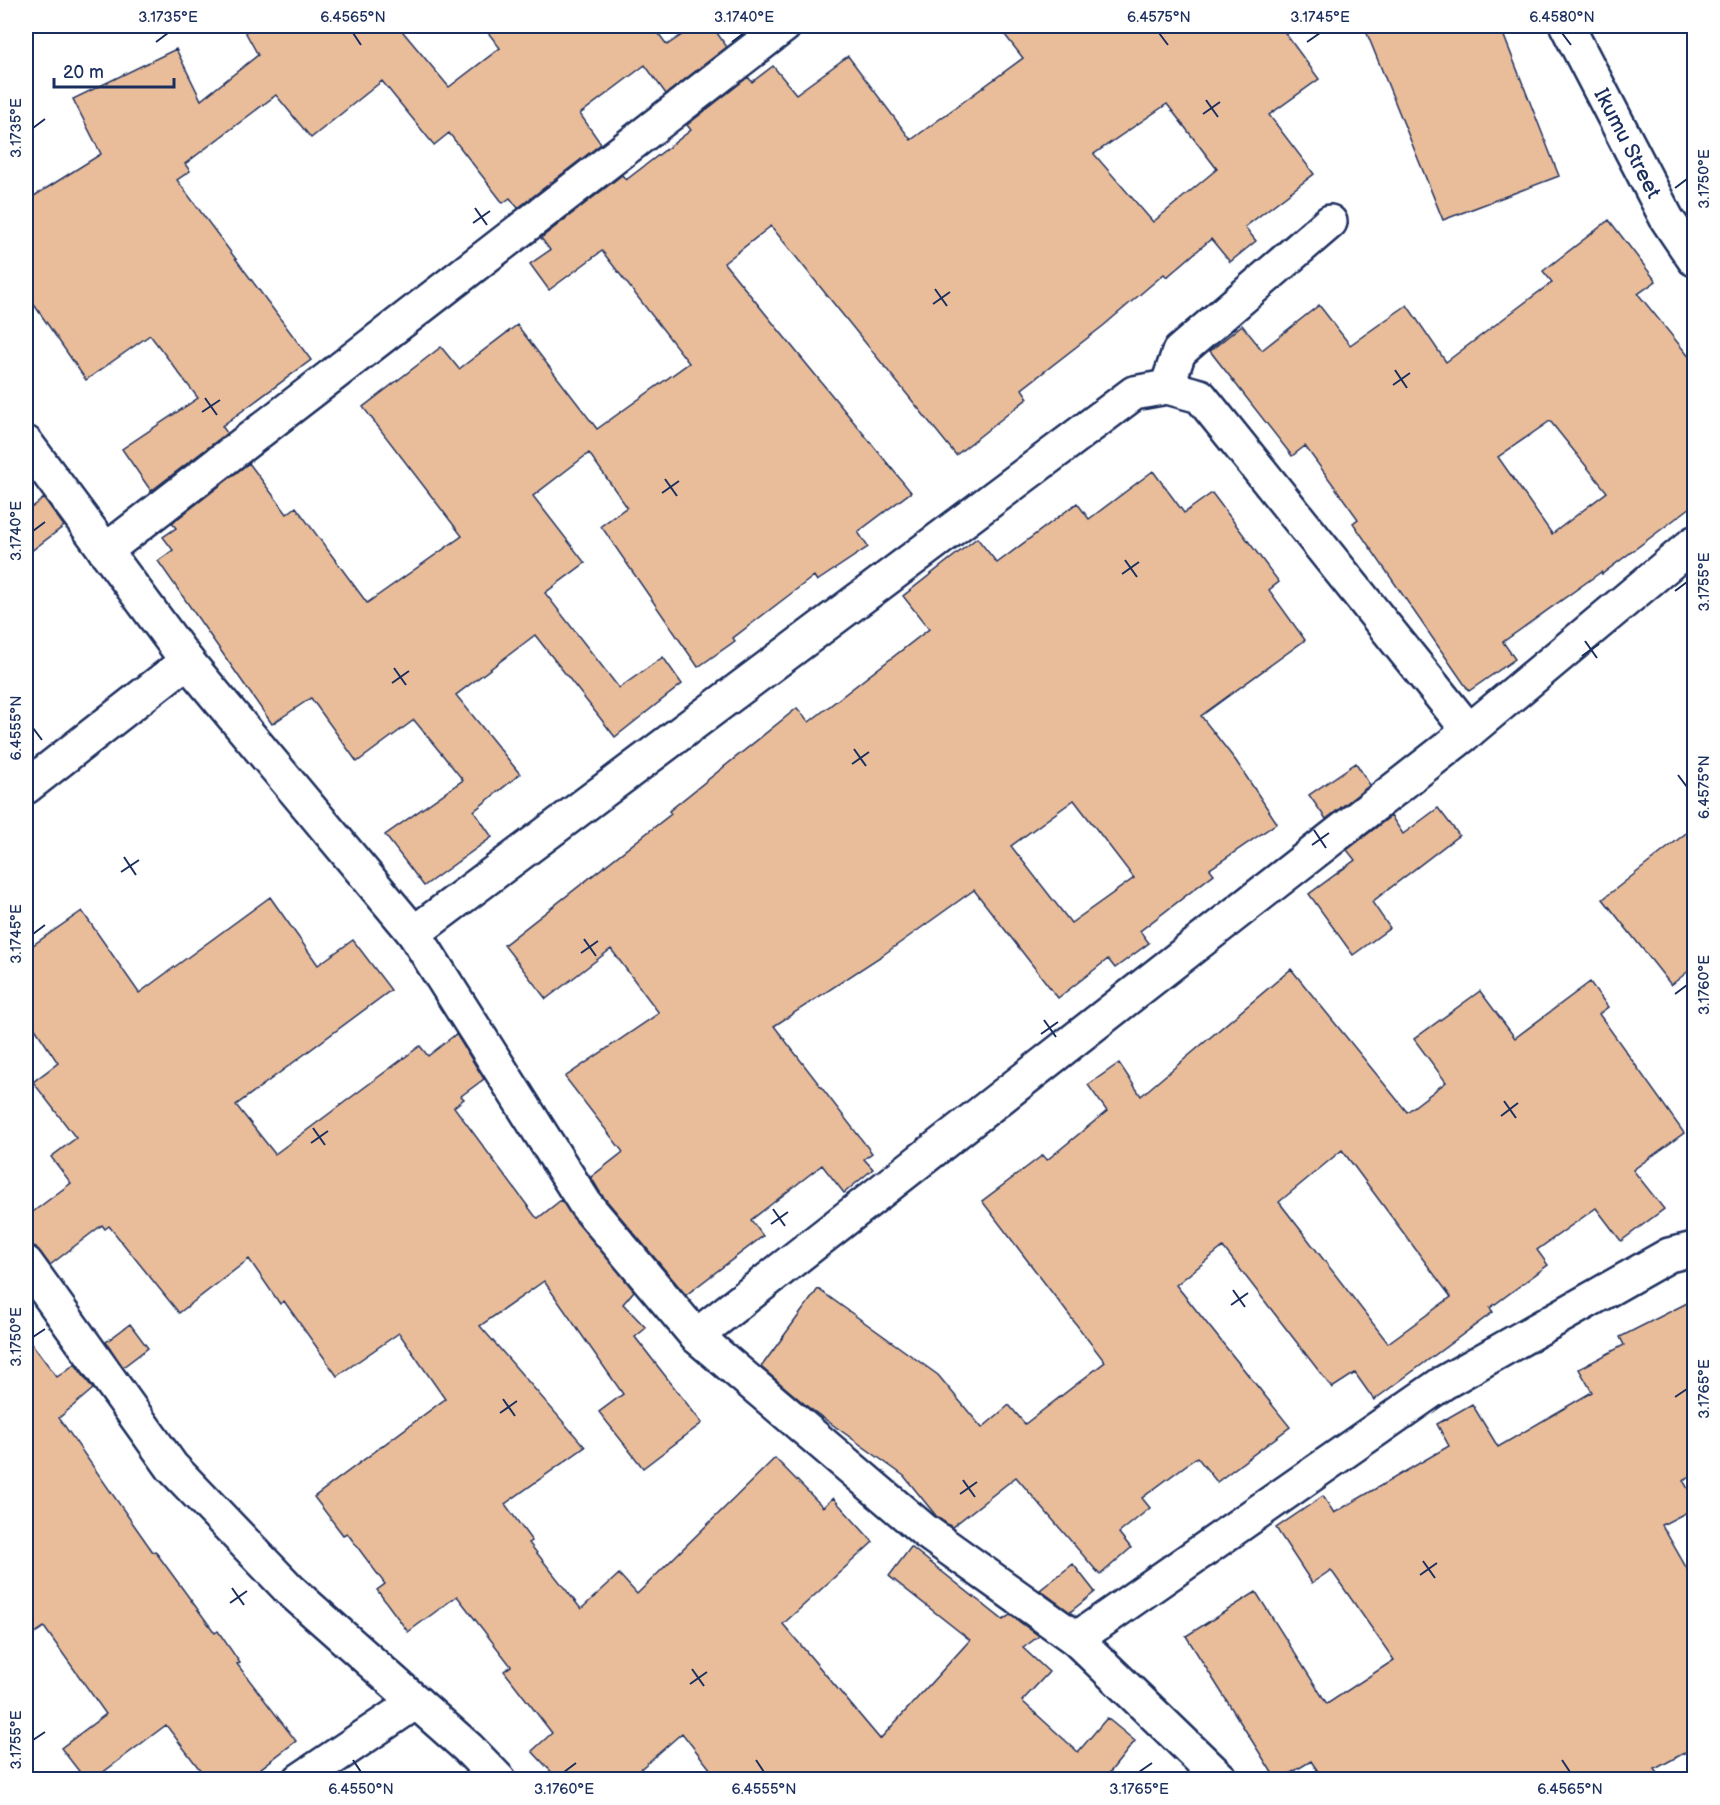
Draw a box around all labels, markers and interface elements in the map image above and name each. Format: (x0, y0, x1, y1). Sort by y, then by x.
text: 3.1735°E (138, 8, 198, 27)
text: 6.4565°N (320, 8, 386, 27)
text: 3.1740°E (714, 8, 774, 27)
text: 6.4575°N (1127, 8, 1191, 27)
text: 3.1745°E (1290, 8, 1350, 27)
text: 6.4580°N (1529, 8, 1595, 27)
scale bar (54, 51, 174, 89)
text: 20 m (63, 62, 104, 83)
street label: Ikumu Street (1589, 84, 1667, 203)
text: 3.1735°E (7, 98, 26, 158)
text: 3.1750°E (1695, 149, 1714, 209)
text: 3.1740°E (7, 501, 26, 561)
text: 3.1755°E (1695, 552, 1714, 612)
text: 6.4555°N (7, 695, 26, 761)
text: 6.4575°N (1695, 755, 1714, 819)
text: 3.1745°E (7, 904, 26, 964)
text: 3.1760°E (1695, 955, 1714, 1015)
text: 3.1750°E (7, 1307, 26, 1367)
text: 3.1765°E (1695, 1359, 1714, 1419)
text: 3.1755°E (7, 1710, 26, 1770)
text: 6.4550°N (328, 1780, 394, 1799)
text: 3.1760°E (534, 1780, 594, 1799)
text: 6.4555°N (731, 1780, 797, 1799)
text: 3.1765°E (1109, 1780, 1169, 1799)
text: 6.4565°N (1537, 1780, 1603, 1799)

